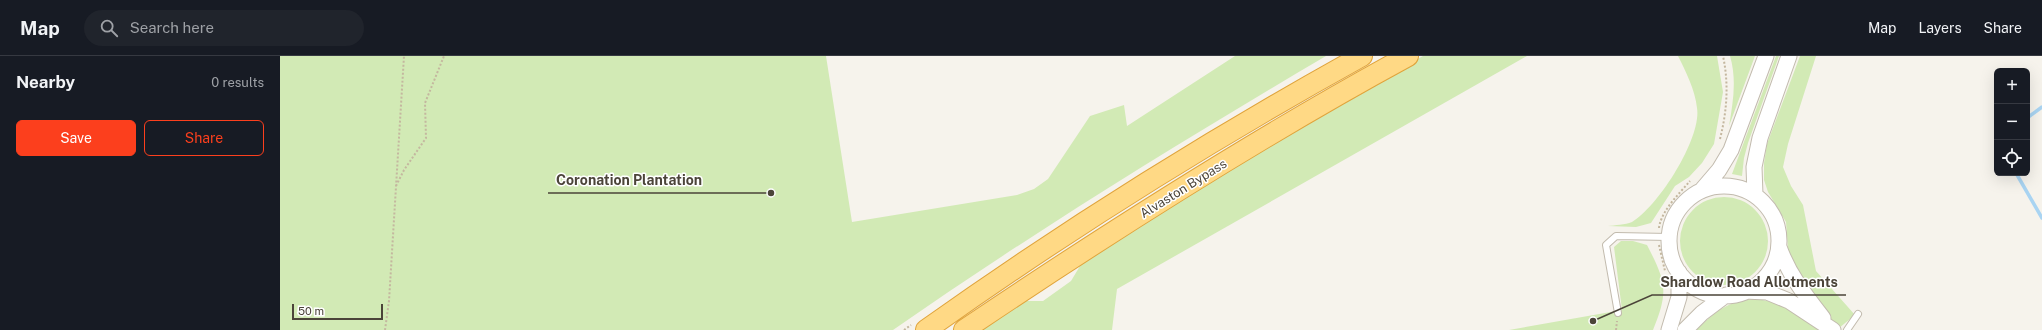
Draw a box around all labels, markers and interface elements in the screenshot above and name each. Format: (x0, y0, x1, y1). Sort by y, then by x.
search box (84, 10, 364, 46)
text: Map (20, 17, 60, 39)
icon: search (98, 17, 120, 39)
text: Search here (130, 19, 214, 36)
text: Map (1868, 20, 1896, 36)
text: Layers (1918, 20, 1962, 36)
text: Share (1984, 20, 2022, 36)
map controls (1994, 68, 2030, 176)
button: + (1994, 68, 2030, 104)
text: Nearby (16, 72, 75, 92)
text: 0 results (211, 75, 264, 90)
button: − (1994, 104, 2030, 140)
button: Save (16, 120, 136, 156)
button: Share (144, 120, 264, 156)
button: locate (1994, 140, 2030, 176)
street label: Alvaston Bypass (1137, 156, 1229, 221)
callout: Coronation Plantation (548, 167, 710, 193)
text: Coronation Plantation (556, 172, 702, 188)
callout: Shardlow Road Allotments (1652, 269, 1846, 295)
text: Shardlow Road Allotments (1660, 274, 1838, 290)
scale bar (292, 302, 383, 321)
text: 50 m (298, 305, 324, 317)

